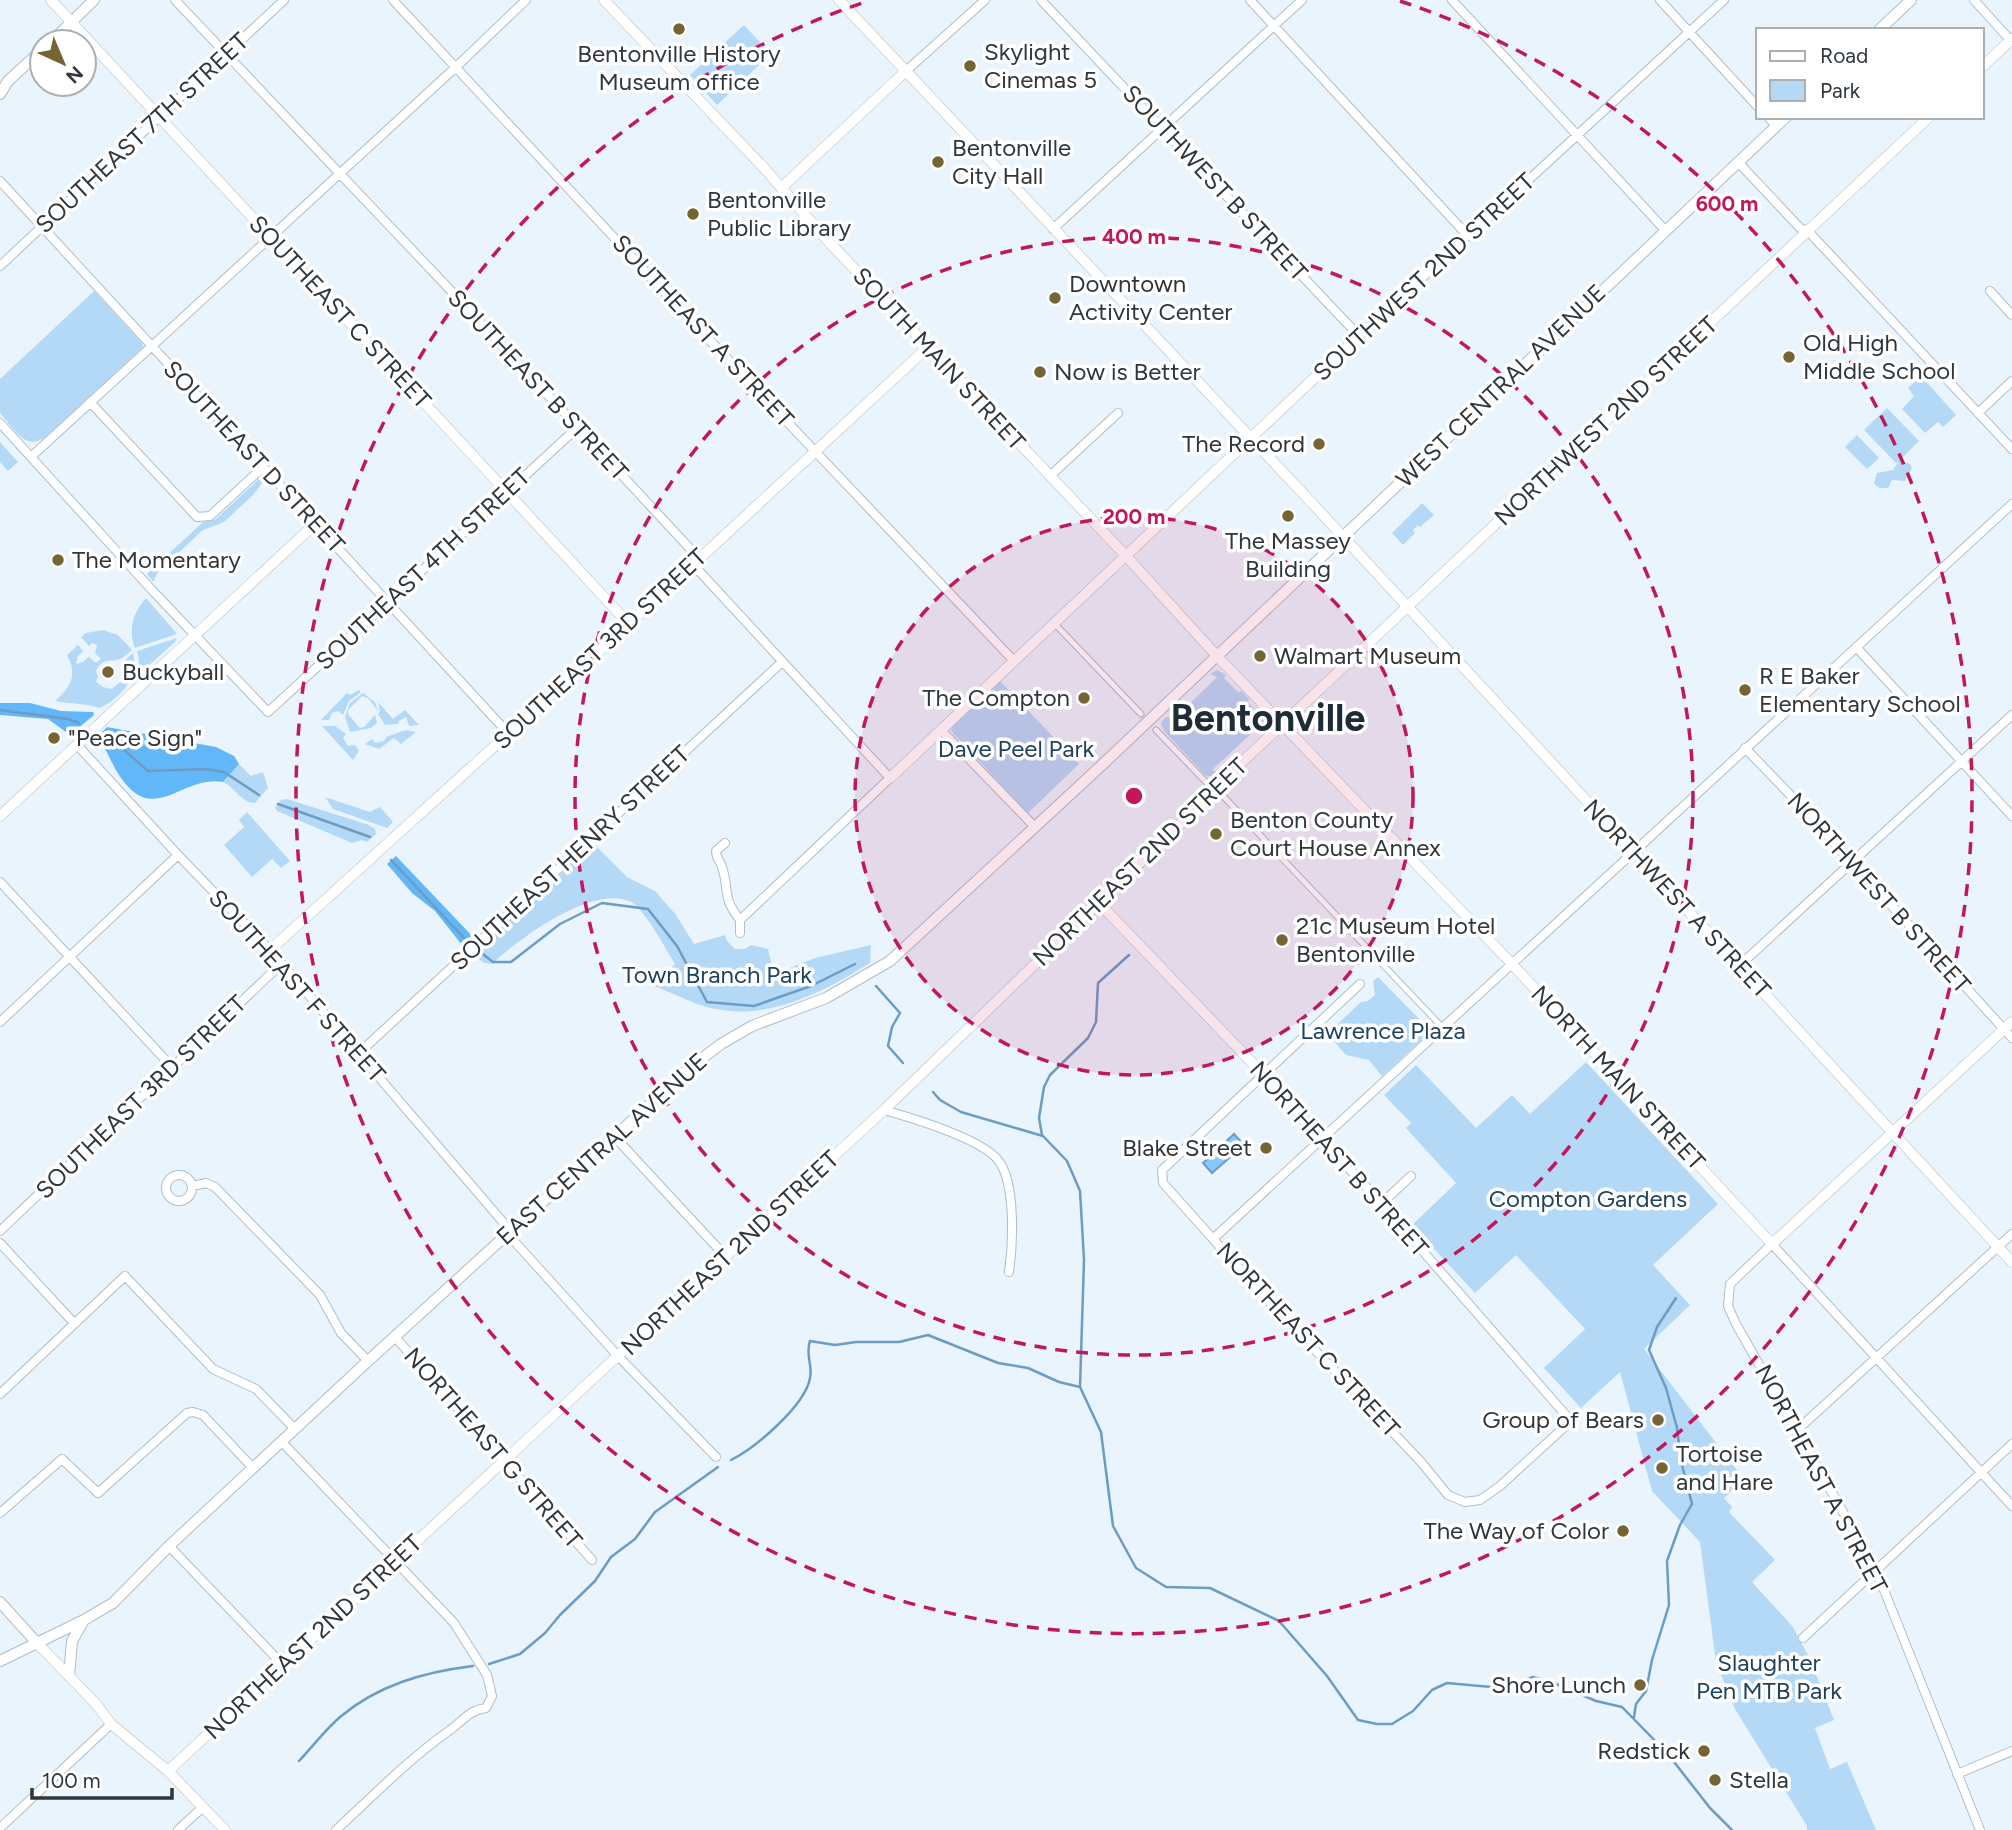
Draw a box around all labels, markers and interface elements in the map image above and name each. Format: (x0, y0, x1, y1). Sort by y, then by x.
marker: Bentonville History Museum office (671, 21, 687, 37)
street label: SOUTHEAST 7TH STREET (29, 26, 254, 239)
north arrow (28, 28, 98, 98)
legend (1756, 28, 1984, 119)
place label: Skylight Cinemas 5 (984, 37, 1097, 94)
place label: Bentonville History Museum office (577, 39, 781, 96)
text: Road (1820, 43, 1868, 68)
marker: Skylight Cinemas 5 (962, 58, 978, 74)
text: N (61, 61, 88, 88)
street label: SOUTHWEST B STREET (1117, 78, 1314, 287)
text: Park (1820, 78, 1861, 103)
place label: Bentonville City Hall (952, 133, 1071, 190)
marker: Bentonville City Hall (930, 154, 946, 170)
street label: SOUTHWEST 2ND STREET (1307, 167, 1540, 387)
place label: Bentonville Public Library (707, 185, 852, 242)
text: 600 m (1696, 191, 1758, 216)
marker: Bentonville Public Library (685, 206, 701, 222)
street label: SOUTHEAST C STREET (243, 209, 437, 414)
text: 400 m (1102, 224, 1166, 249)
street label: SOUTHEAST A STREET (607, 228, 800, 433)
street label: SOUTH MAIN STREET (847, 261, 1032, 456)
place label: Downtown Activity Center (1069, 269, 1232, 326)
street label: WEST CENTRAL AVENUE (1390, 278, 1611, 493)
street label: SOUTHEAST B STREET (442, 283, 635, 486)
marker: Downtown Activity Center (1047, 290, 1063, 306)
street label: NORTHWEST 2ND STREET (1488, 310, 1723, 531)
place label: Old High Middle School (1803, 328, 1956, 385)
marker: Old High Middle School (1781, 349, 1797, 365)
street label: SOUTHEAST D STREET (158, 354, 351, 559)
place label: Now is Better (1054, 357, 1201, 386)
marker: Now is Better (1032, 364, 1048, 380)
place label: The Record (1182, 429, 1305, 458)
marker: The Record (1311, 436, 1327, 452)
street label: SOUTHEAST 4TH STREET (309, 462, 536, 676)
text: 200 m (1103, 504, 1165, 529)
marker: The Massey Building (1280, 508, 1296, 524)
place label: The Massey Building (1225, 526, 1351, 583)
street label: SOUTHEAST 3RD STREET (487, 542, 712, 755)
place label: The Momentary (72, 545, 241, 574)
marker: The Momentary (50, 552, 66, 568)
place label: Walmart Museum (1274, 641, 1461, 670)
marker: Walmart Museum (1252, 648, 1268, 664)
place label: Buckyball (122, 657, 224, 686)
place label: R E Baker Elementary School (1759, 661, 1961, 718)
marker: Buckyball (100, 664, 116, 680)
marker: R E Baker Elementary School (1737, 682, 1753, 698)
place label: The Compton (922, 683, 1070, 712)
marker: The Compton (1076, 690, 1092, 706)
district label: Bentonville (1171, 695, 1365, 741)
place label: "Peace Sign" (68, 723, 202, 752)
marker: "Peace Sign" (46, 730, 62, 746)
park label: Dave Peel Park (938, 734, 1095, 763)
street label: SOUTHEAST HENRY STREET (444, 739, 695, 976)
street label: NORTHEAST 2ND STREET (1026, 752, 1253, 972)
centre of rings (1122, 784, 1146, 808)
street label: NORTHWEST B STREET (1782, 786, 1977, 999)
street label: NORTHWEST A STREET (1578, 793, 1777, 1004)
place label: Benton County Court House Annex (1230, 805, 1441, 862)
marker: Benton County Court House Annex (1208, 826, 1224, 842)
street label: SOUTHEAST F STREET (203, 883, 392, 1088)
place label: 21c Museum Hotel Bentonville (1296, 911, 1495, 968)
marker: 21c Museum Hotel Bentonville (1274, 932, 1290, 948)
park label: Town Branch Park (622, 960, 812, 989)
street label: NORTH MAIN STREET (1525, 979, 1711, 1176)
street label: SOUTHEAST 3RD STREET (30, 989, 252, 1205)
park label: Lawrence Plaza (1300, 1016, 1466, 1045)
street label: EAST CENTRAL AVENUE (490, 1046, 713, 1251)
street label: NORTHEAST B STREET (1244, 1055, 1435, 1262)
place label: Blake Street (1122, 1133, 1252, 1162)
marker: Blake Street (1258, 1140, 1274, 1156)
street label: NORTHEAST 2ND STREET (615, 1144, 844, 1361)
park label: Compton Gardens (1489, 1184, 1687, 1213)
street label: NORTHEAST C STREET (1211, 1236, 1406, 1443)
street label: NORTHEAST G STREET (398, 1341, 589, 1554)
street label: NORTHEAST A STREET (1749, 1360, 1894, 1598)
place label: Group of Bears (1482, 1405, 1644, 1434)
marker: Group of Bears (1650, 1412, 1666, 1428)
place label: Tortoise and Hare (1676, 1439, 1773, 1496)
marker: Tortoise and Hare (1654, 1460, 1670, 1476)
place label: The Way of Color (1423, 1516, 1609, 1545)
marker: The Way of Color (1615, 1523, 1631, 1539)
street label: NORTHEAST 2ND STREET (198, 1528, 427, 1745)
park label: Slaughter Pen MTB Park (1696, 1648, 1842, 1705)
place label: Shore Lunch (1491, 1670, 1626, 1699)
marker: Shore Lunch (1632, 1677, 1648, 1693)
place label: Redstick (1597, 1736, 1690, 1765)
marker: Redstick (1696, 1743, 1712, 1759)
scale bar (32, 1756, 172, 1800)
place label: Stella (1729, 1765, 1789, 1794)
text: 100 m (42, 1768, 101, 1793)
marker: Stella (1707, 1772, 1723, 1788)

